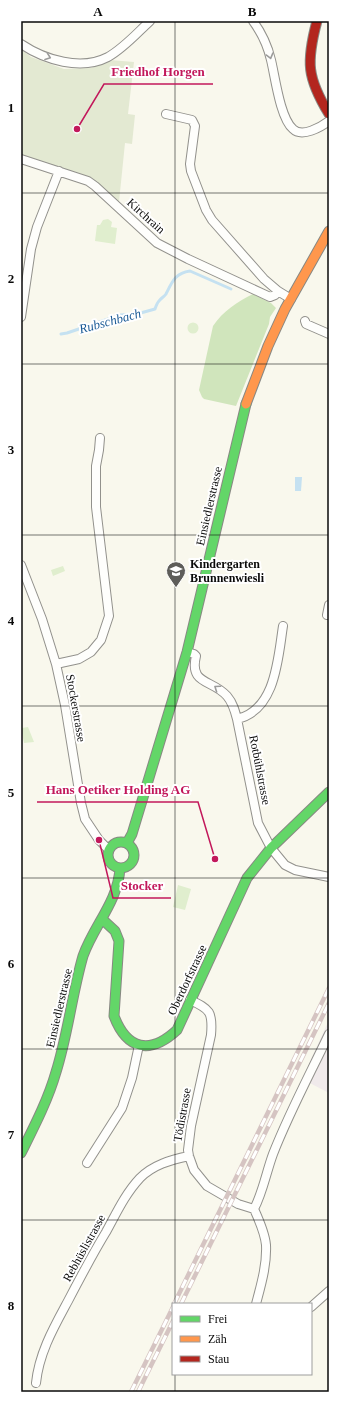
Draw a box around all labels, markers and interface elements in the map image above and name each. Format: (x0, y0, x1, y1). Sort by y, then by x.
text: A (93, 4, 103, 19)
text: B (248, 4, 257, 19)
one-way arrow (265, 52, 274, 59)
one-way arrow (45, 53, 52, 61)
callout: Friedhof Horgen (104, 59, 213, 84)
text: Friedhof Horgen (111, 64, 206, 79)
text: 1 (8, 100, 14, 115)
street label: Kirchrain (124, 195, 168, 237)
text: 2 (8, 271, 14, 286)
water label: Rubschbach (76, 306, 143, 337)
text: 3 (8, 442, 15, 457)
street label: Einsiedlerstrasse (193, 465, 225, 547)
place label: Kindergarten Brunnenwiesli (190, 557, 265, 585)
school or university icon: Kindergarten Brunnenwiesli (165, 560, 187, 588)
text: 4 (8, 613, 15, 628)
street label: Stockerstrasse (63, 673, 89, 743)
one-way arrow (214, 686, 221, 693)
street label: Rotbühlstrasse (246, 734, 274, 806)
callout: Hans Oetiker Holding AG (37, 777, 198, 802)
text: Hans Oetiker Holding AG (46, 782, 190, 797)
text: 5 (8, 785, 15, 800)
callout: Stocker (113, 873, 171, 898)
text: Stocker (121, 878, 164, 893)
street label: Oberdorfstrasse (165, 943, 209, 1017)
text: 6 (8, 956, 15, 971)
street label: Einsiedlerstrasse (43, 967, 75, 1049)
street label: Tödistrasse (170, 1087, 194, 1143)
text: 7 (8, 1127, 15, 1142)
street label: Rebhüslistrasse (60, 1212, 108, 1284)
text: 8 (8, 1298, 15, 1313)
legend (172, 1303, 312, 1375)
text: Frei (208, 1312, 228, 1326)
text: Zäh (208, 1332, 227, 1346)
text: Stau (208, 1352, 229, 1366)

